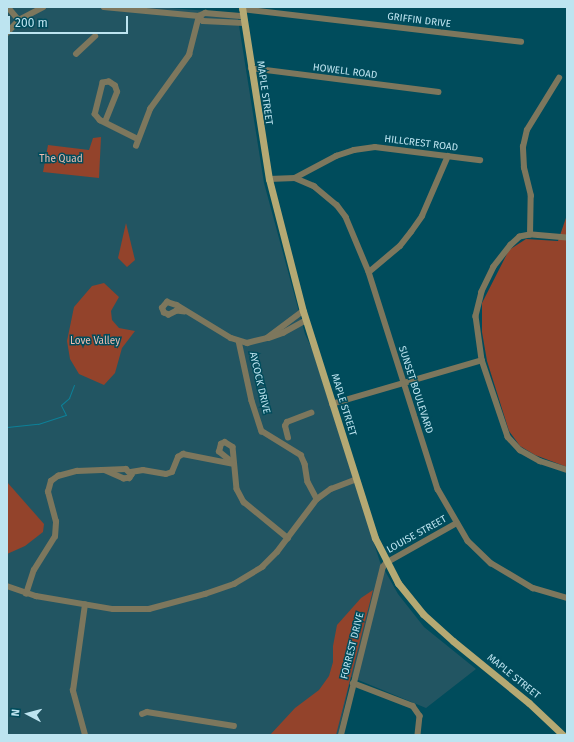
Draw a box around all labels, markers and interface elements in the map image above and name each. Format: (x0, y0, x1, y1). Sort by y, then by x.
scale bar (10, 8, 130, 34)
street label: GRIFFIN DRIVE (387, 11, 451, 31)
text: 200 m (15, 16, 48, 30)
street label: MAPLE STREET (254, 60, 274, 126)
street label: HOWELL ROAD (312, 62, 378, 82)
street label: HILLCREST ROAD (383, 134, 459, 154)
park label: The Quad (39, 154, 83, 166)
park label: Love Valley (70, 336, 120, 348)
street label: SUNSET BOULEVARD (395, 345, 435, 435)
street label: AYCOCK DRIVE (246, 351, 272, 415)
street label: MAPLE STREET (328, 372, 358, 438)
street label: LOUISE STREET (385, 514, 449, 556)
street label: FORREST DRIVE (339, 611, 367, 681)
street label: MAPLE STREET (484, 652, 542, 702)
north arrow (8, 694, 48, 734)
text: N (9, 708, 22, 717)

